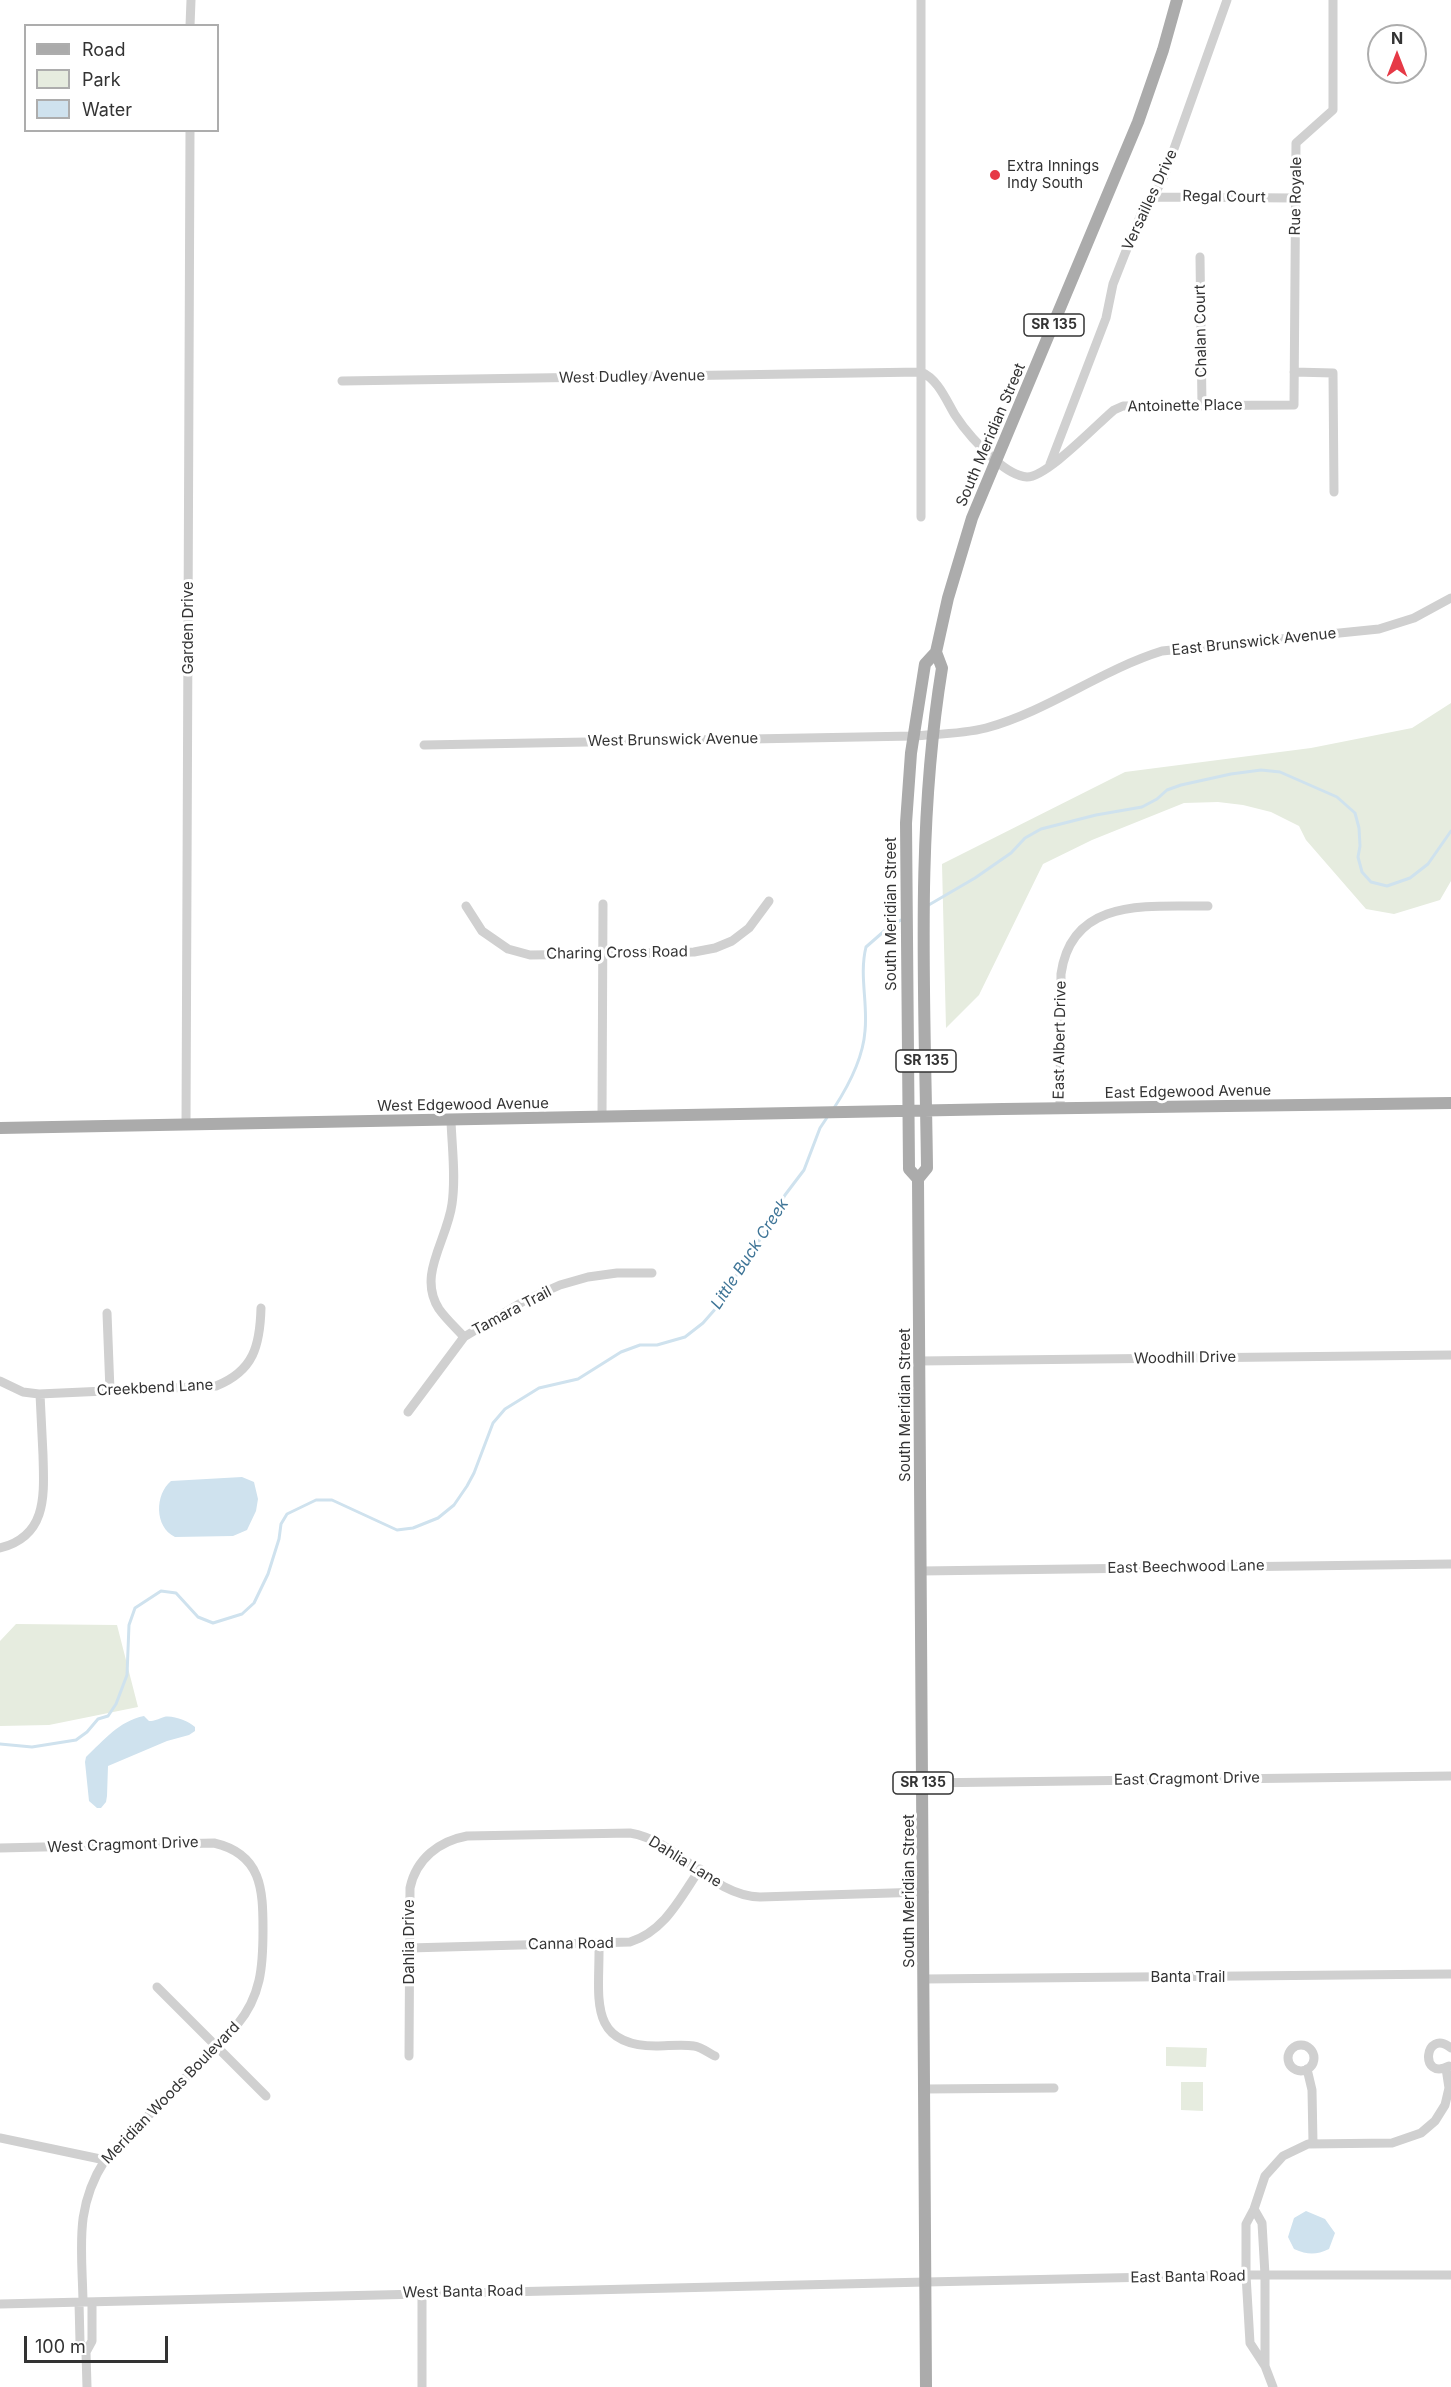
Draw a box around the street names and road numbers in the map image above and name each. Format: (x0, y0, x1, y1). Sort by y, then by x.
street label: Versailles Drive (1119, 147, 1181, 253)
street label: Rue Royale (1286, 156, 1306, 236)
street label: Regal Court (1182, 187, 1266, 207)
street label: Chalan Court (1191, 284, 1211, 378)
road number: SR 135 (1024, 314, 1084, 336)
street label: South Meridian Street (953, 361, 1029, 509)
street label: West Dudley Avenue (559, 367, 705, 387)
street label: Antoinette Place (1127, 396, 1243, 416)
street label: Garden Drive (179, 581, 197, 675)
street label: East Brunswick Avenue (1171, 624, 1337, 660)
street label: West Brunswick Avenue (588, 730, 758, 750)
street label: South Meridian Street (882, 837, 900, 991)
street label: Charing Cross Road (546, 943, 688, 963)
street label: East Albert Drive (1050, 981, 1070, 1099)
road number: SR 135 (896, 1050, 956, 1072)
street label: East Edgewood Avenue (1105, 1082, 1271, 1102)
street label: West Edgewood Avenue (377, 1095, 549, 1115)
street label: Tamara Trail (469, 1283, 555, 1339)
street label: South Meridian Street (896, 1328, 914, 1482)
street label: Woodhill Drive (1134, 1348, 1236, 1368)
street label: Creekbend Lane (96, 1376, 214, 1400)
street label: East Beechwood Lane (1107, 1557, 1265, 1577)
street label: East Cragmont Drive (1114, 1769, 1260, 1789)
road number: SR 135 (893, 1772, 953, 1794)
street label: South Meridian Street (900, 1814, 918, 1968)
street label: Dahlia Lane (645, 1832, 725, 1892)
street label: West Cragmont Drive (47, 1833, 199, 1857)
street label: Dahlia Drive (400, 1899, 418, 1985)
street label: Canna Road (528, 1934, 614, 1954)
street label: Banta Trail (1151, 1968, 1225, 1986)
street label: Meridian Woods Boulevard (98, 2018, 244, 2168)
street label: East Banta Road (1130, 2267, 1246, 2287)
street label: West Banta Road (402, 2282, 524, 2302)

